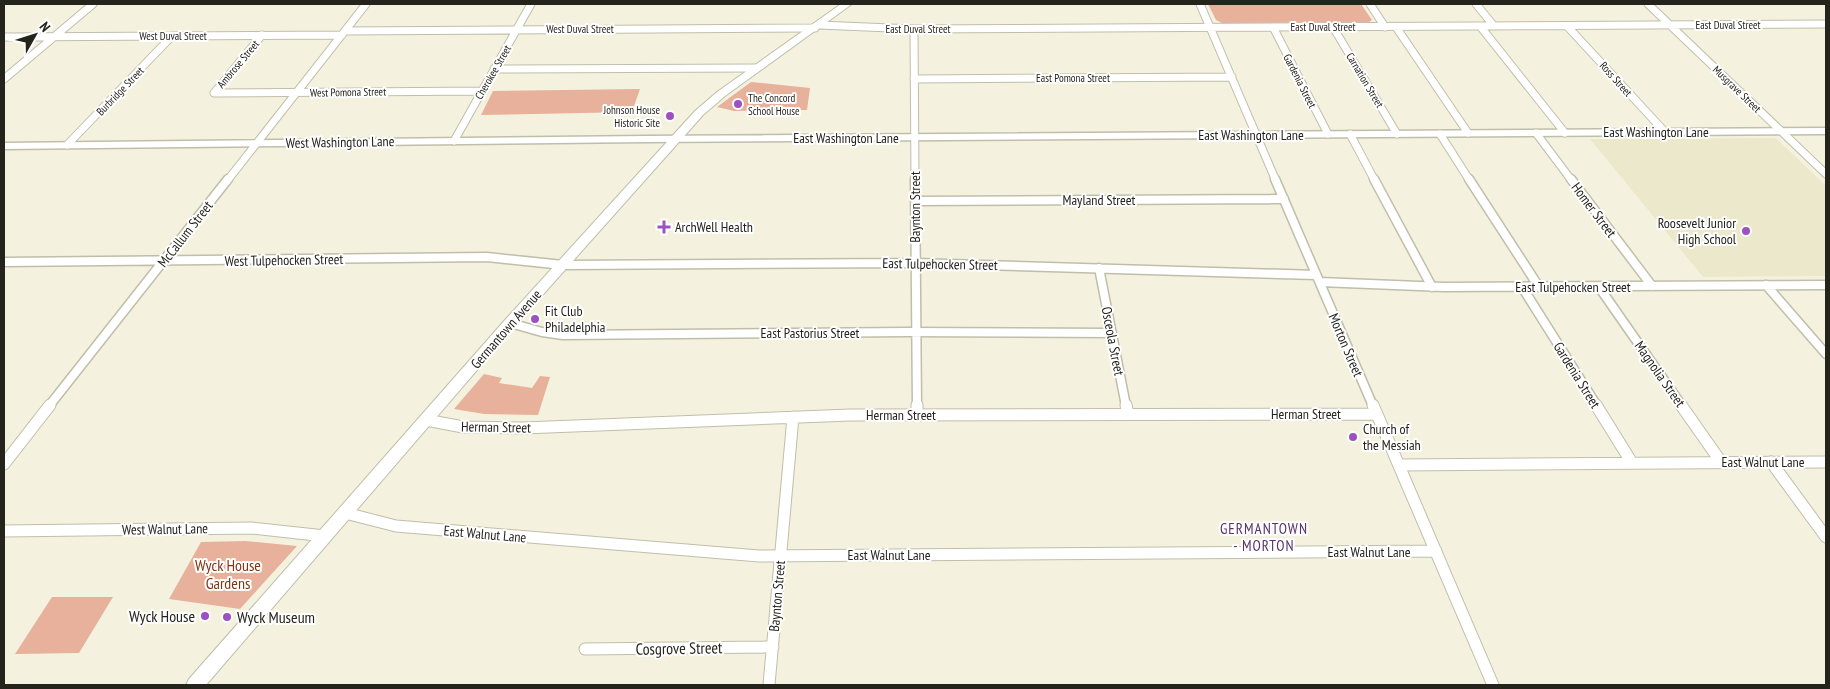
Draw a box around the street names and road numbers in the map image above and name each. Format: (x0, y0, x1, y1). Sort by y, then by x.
street label: East Duval Street (1695, 18, 1761, 32)
street label: East Duval Street (1290, 20, 1356, 34)
street label: West Duval Street (546, 22, 614, 36)
street label: East Duval Street (885, 22, 951, 36)
street label: West Duval Street (139, 29, 207, 43)
street label: Ambrose Street (214, 37, 262, 91)
street label: Cherokee Street (472, 42, 514, 102)
street label: Carnation Street (1343, 50, 1387, 110)
street label: Gardenia Street (1280, 52, 1320, 110)
street label: Ross Street (1597, 59, 1635, 99)
street label: Musgrave Street (1710, 63, 1764, 115)
street label: Burbridge Street (93, 64, 147, 118)
street label: East Pomona Street (1036, 71, 1110, 85)
street label: West Pomona Street (310, 84, 386, 100)
street label: East Washington Lane (1603, 123, 1709, 141)
street label: East Washington Lane (1198, 126, 1304, 144)
street label: East Washington Lane (793, 129, 899, 147)
street label: West Washington Lane (285, 132, 395, 152)
street label: Baynton Street (906, 171, 924, 243)
street label: Homer Street (1567, 179, 1621, 241)
street label: Mayland Street (1063, 191, 1136, 209)
street label: McCallum Street (153, 197, 217, 271)
street label: West Tulpehocken Street (225, 250, 344, 270)
street label: East Tulpehocken Street (882, 254, 998, 274)
street label: East Tulpehocken Street (1515, 278, 1631, 296)
street label: Germantown Avenue (467, 285, 546, 372)
street label: Osceola Street (1098, 305, 1129, 377)
street label: Morton Street (1325, 311, 1367, 379)
street label: East Pastorius Street (761, 324, 860, 342)
street label: Magnolia Street (1631, 337, 1689, 411)
street label: Gardenia Street (1550, 338, 1605, 412)
street label: Herman Street (1271, 405, 1341, 423)
street label: Herman Street (866, 406, 936, 424)
street label: Herman Street (461, 417, 531, 437)
street label: East Walnut Lane (1722, 453, 1805, 471)
street label: West Walnut Lane (122, 519, 208, 539)
street label: East Walnut Lane (443, 521, 527, 547)
street label: East Walnut Lane (1328, 543, 1411, 561)
street label: East Walnut Lane (848, 546, 931, 564)
street label: Baynton Street (765, 559, 789, 632)
street label: Cosgrove Street (636, 637, 723, 659)

